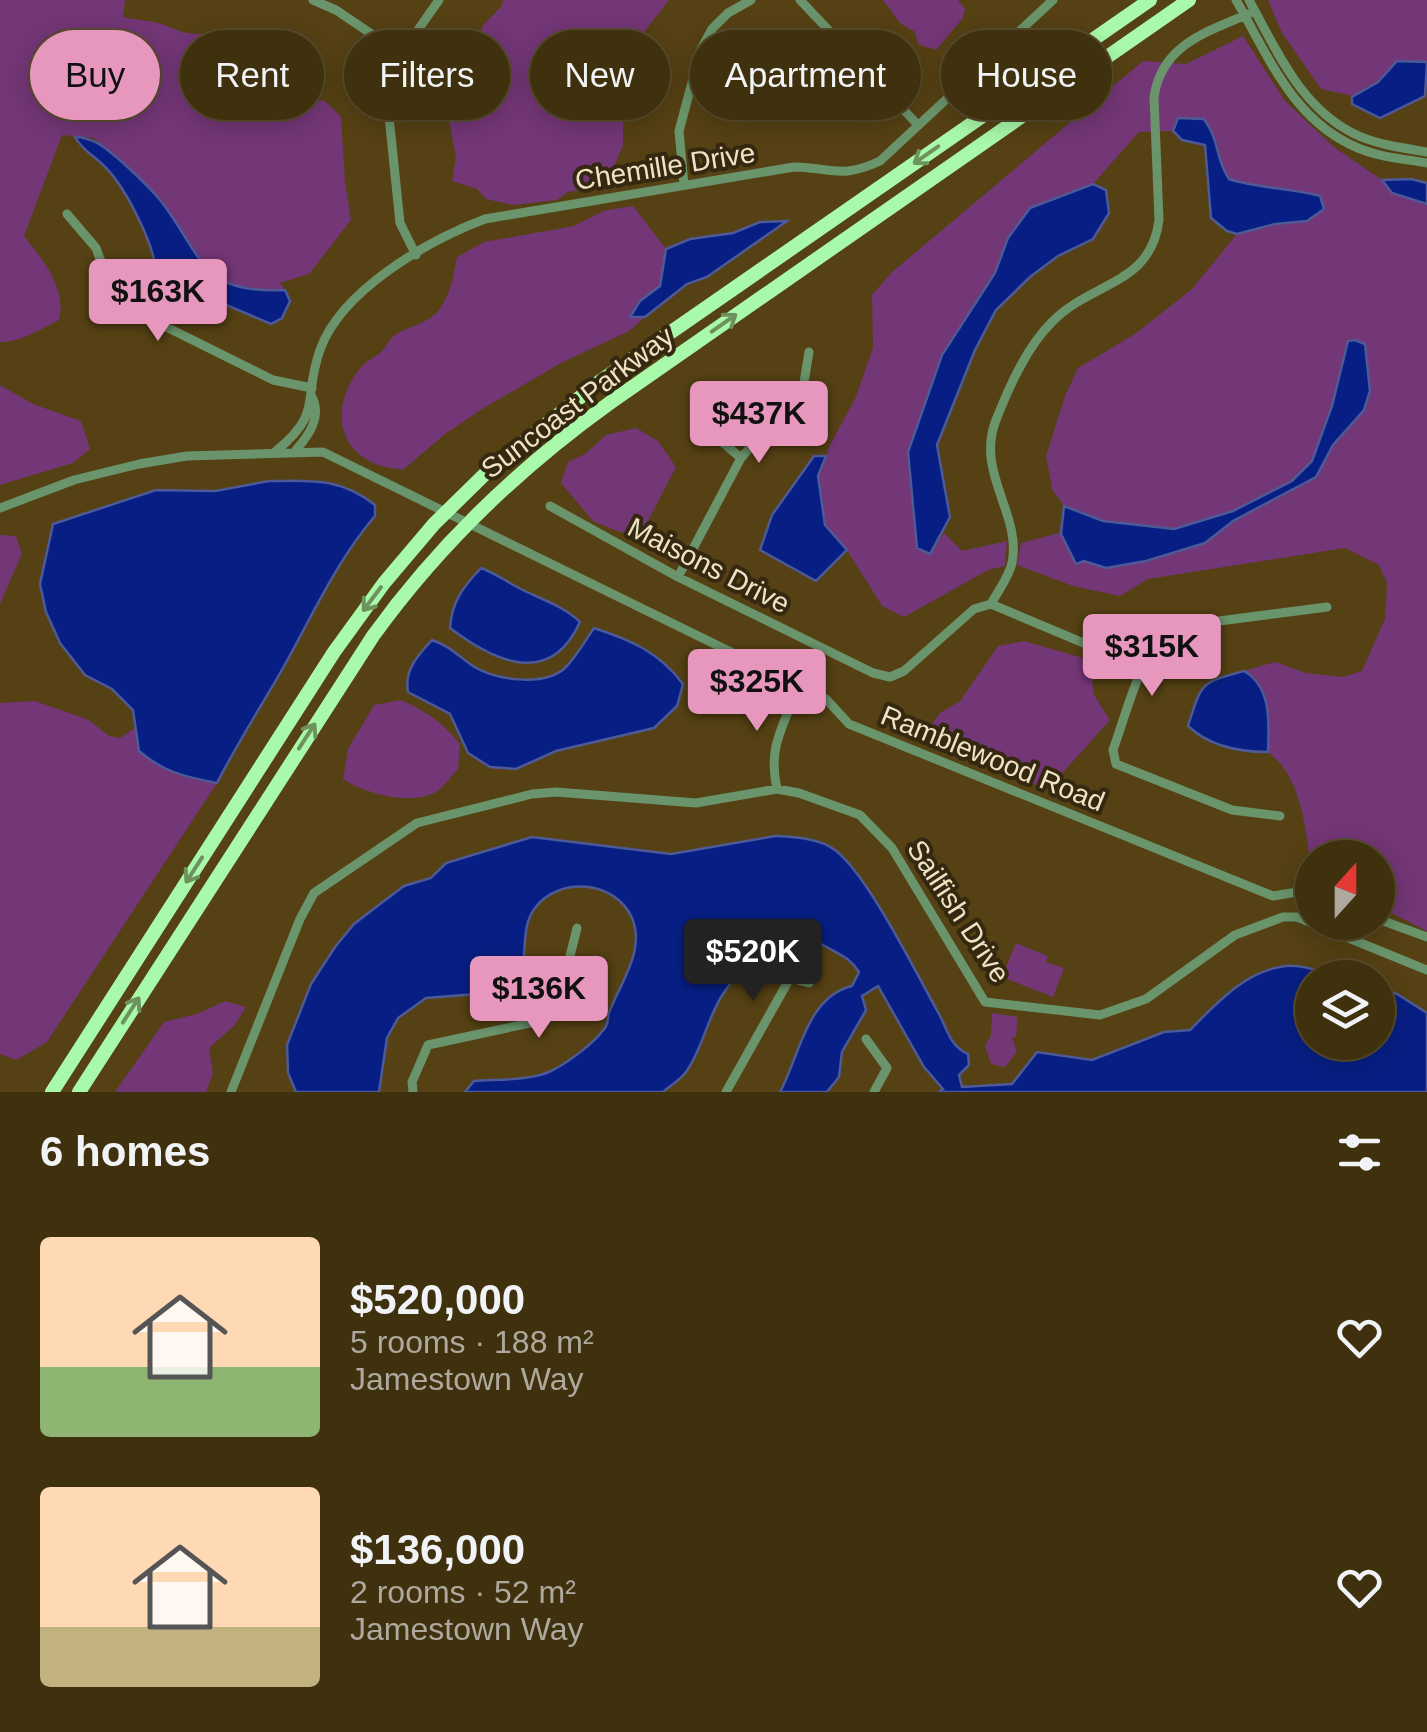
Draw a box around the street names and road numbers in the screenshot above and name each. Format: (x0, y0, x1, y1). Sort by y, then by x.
street label: Chemille Drive (573, 137, 757, 196)
street label: Suncoast Parkway (475, 320, 679, 485)
street label: Maisons Drive (623, 511, 795, 620)
street label: Ramblewood Road (877, 699, 1109, 817)
street label: Sailfish Drive (901, 834, 1016, 988)

